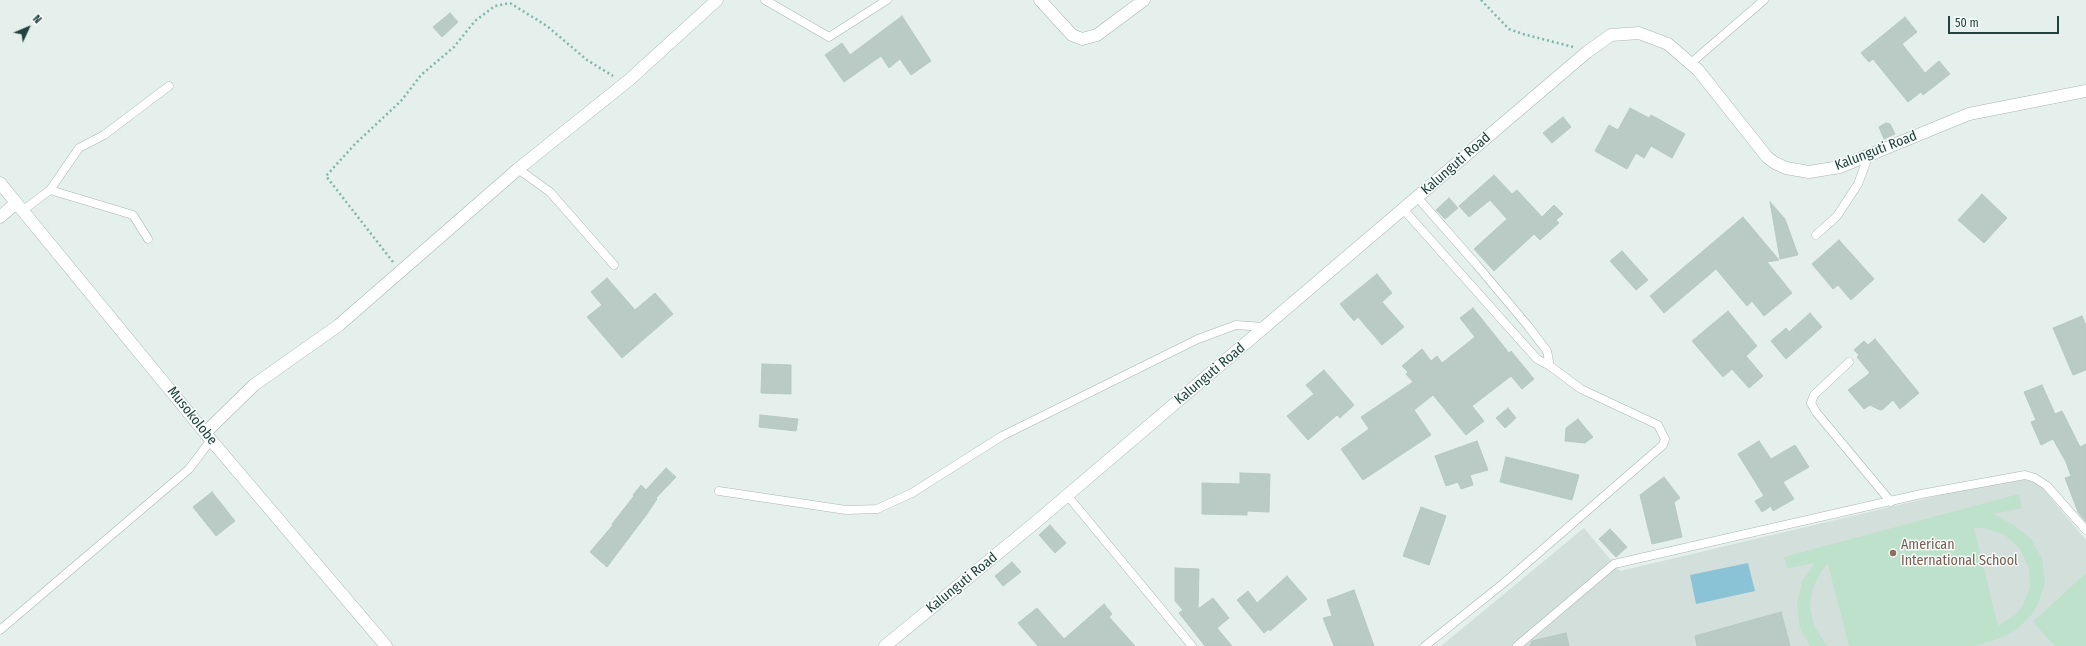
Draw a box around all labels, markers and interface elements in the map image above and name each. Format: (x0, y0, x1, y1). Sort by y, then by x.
north arrow (8, 8, 48, 48)
scale bar (1950, 8, 2061, 34)
text: N (30, 12, 44, 26)
text: 50 m (1955, 16, 1979, 30)
street label: Kalunguti Road (1833, 128, 1919, 174)
street label: Kalunguti Road (1418, 129, 1494, 199)
street label: Kalunguti Road (1171, 340, 1249, 408)
street label: Musokolobe (164, 384, 220, 448)
place label: American International School (1901, 537, 2018, 570)
marker: American International School (1888, 548, 1898, 558)
street label: Kalunguti Road (923, 549, 1001, 617)

